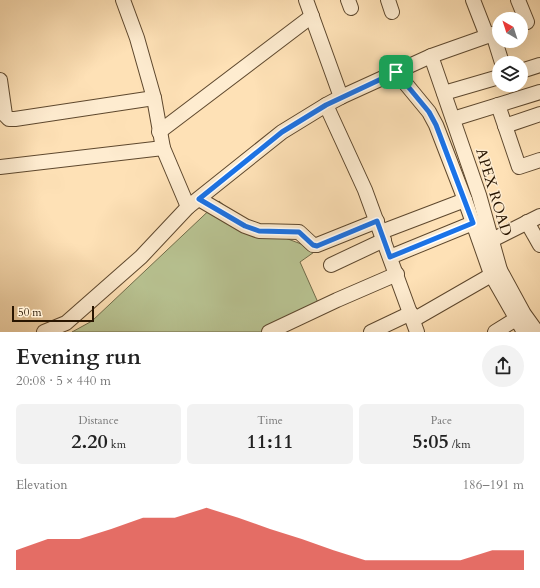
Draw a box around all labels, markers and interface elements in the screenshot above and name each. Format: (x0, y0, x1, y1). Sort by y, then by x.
north arrow (492, 12, 528, 48)
map controls (492, 12, 528, 92)
pin (379, 55, 413, 89)
button: layers (492, 56, 528, 92)
icon: arrive (385, 61, 407, 83)
street label: APEX ROAD (471, 146, 517, 238)
scale bar (12, 304, 94, 323)
text: 50 m (18, 305, 42, 320)
text: Evening run (16, 342, 141, 372)
button: share (482, 345, 524, 387)
text: 20:08 · 5 × 440 m (16, 372, 111, 390)
text: Distance (79, 413, 119, 428)
text: Time (257, 413, 283, 428)
text: Pace (431, 413, 452, 428)
text: 2.20 (71, 428, 108, 455)
text: 11:11 (247, 428, 293, 455)
text: 5:05 (412, 428, 449, 455)
text: km (108, 437, 126, 452)
text: /km (449, 437, 470, 452)
text: Elevation (16, 476, 68, 494)
text: 186–191 m (462, 476, 524, 494)

